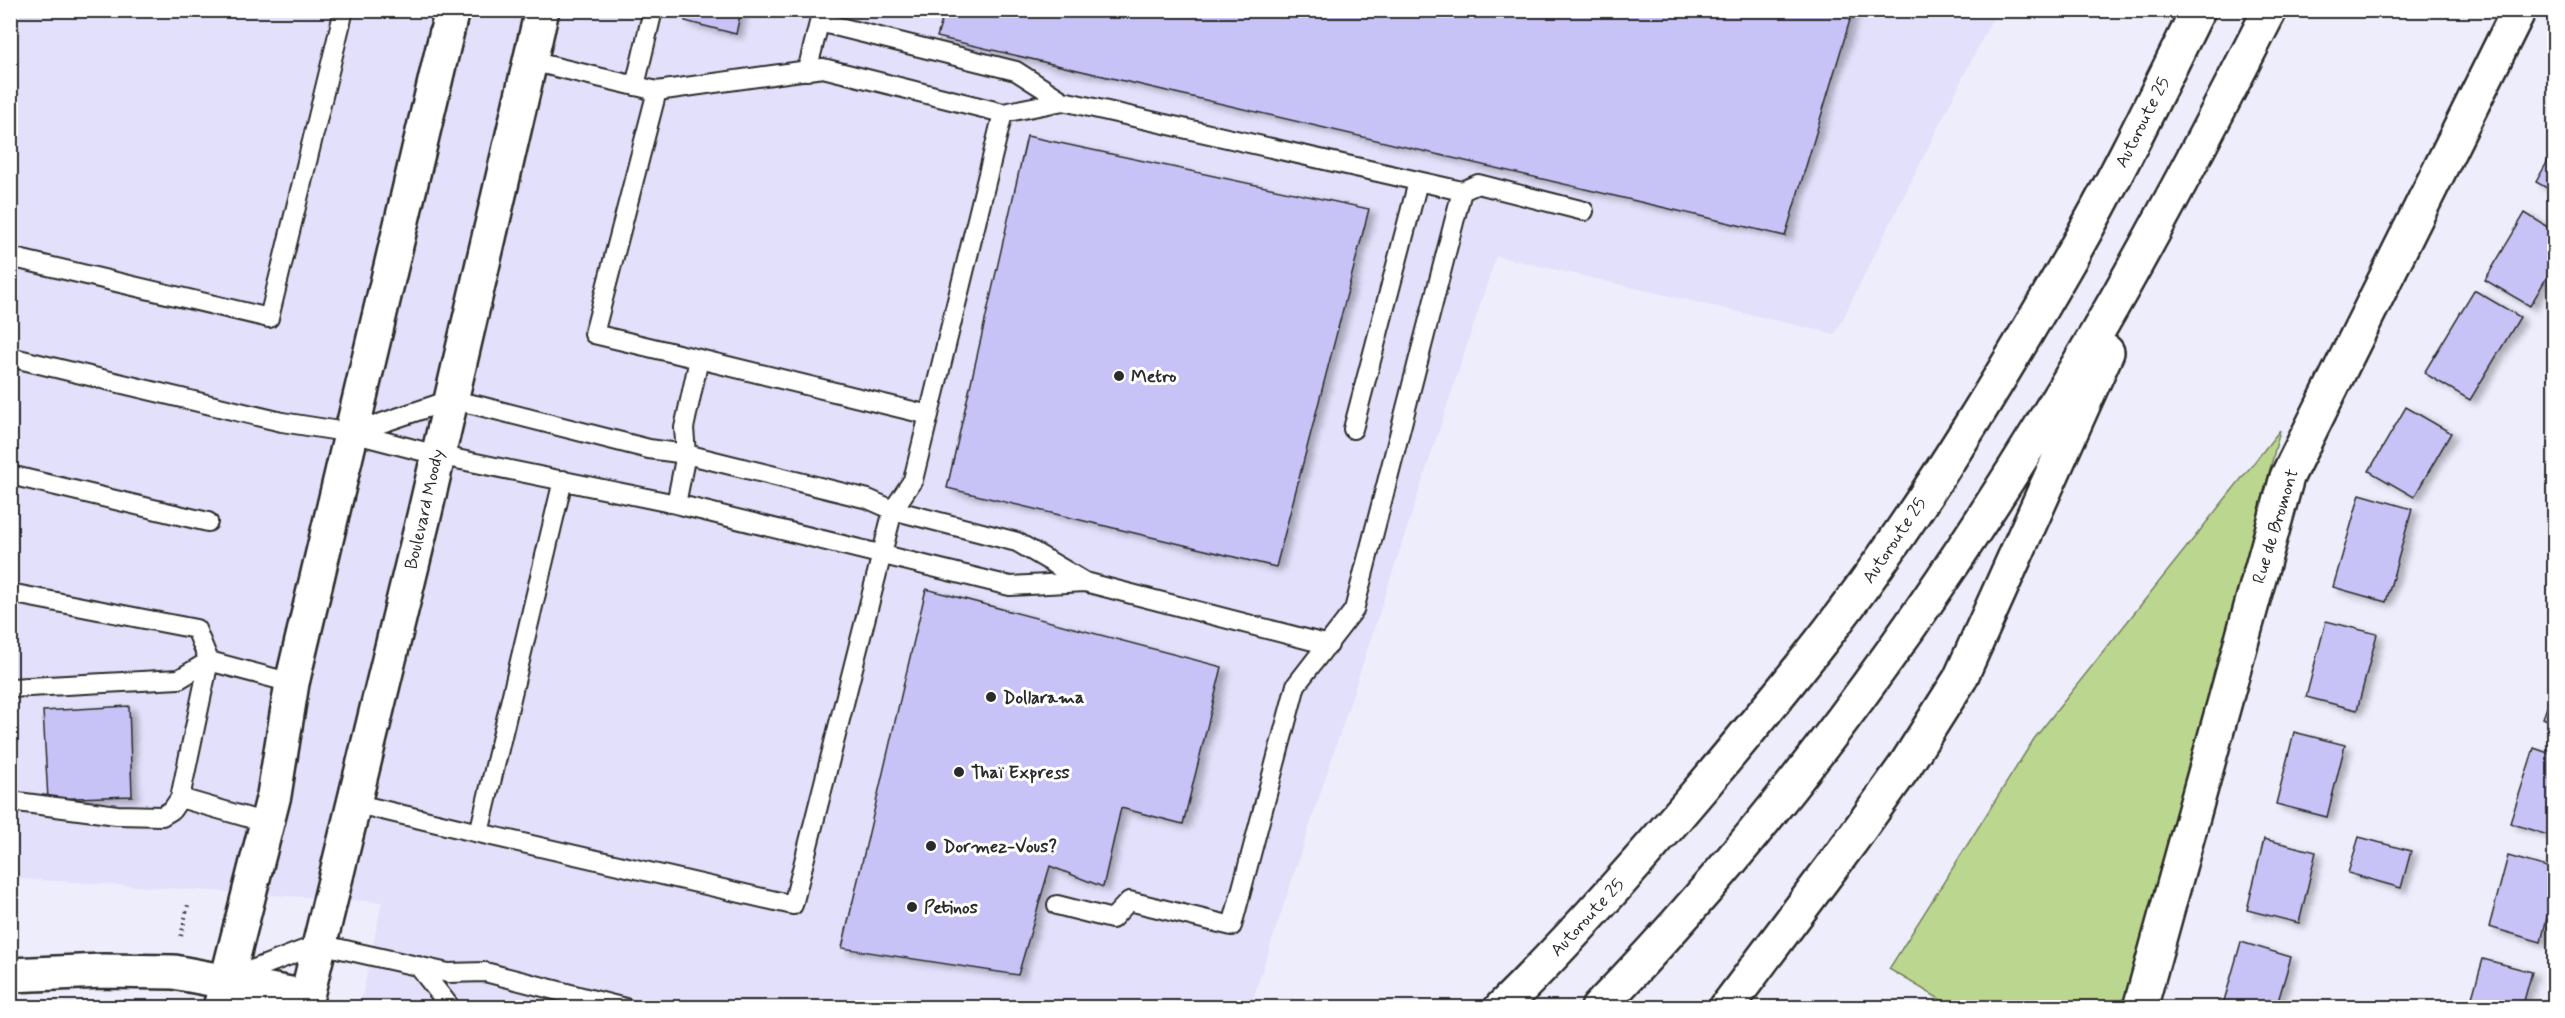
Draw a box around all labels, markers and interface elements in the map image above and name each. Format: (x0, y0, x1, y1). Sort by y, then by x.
street label: Autoroute 25 (2110, 73, 2176, 172)
place label: Metro (1131, 365, 1177, 389)
marker: Metro (1112, 369, 1126, 383)
street label: Boulevard Moody (399, 447, 450, 572)
street label: Rue de Bromont (2247, 466, 2305, 587)
street label: Autoroute 25 (1857, 493, 1932, 588)
place label: Dollarama (1003, 686, 1084, 710)
marker: Dollarama (984, 690, 998, 704)
place label: Thaï Express (971, 761, 1070, 785)
marker: Thaï Express (952, 765, 966, 779)
place label: Dormez-Vous? (943, 835, 1057, 859)
marker: Dormez-Vous? (924, 839, 938, 853)
street label: Autoroute 25 (1545, 873, 1630, 962)
place label: Petinos (924, 896, 978, 920)
marker: Petinos (905, 900, 919, 914)

